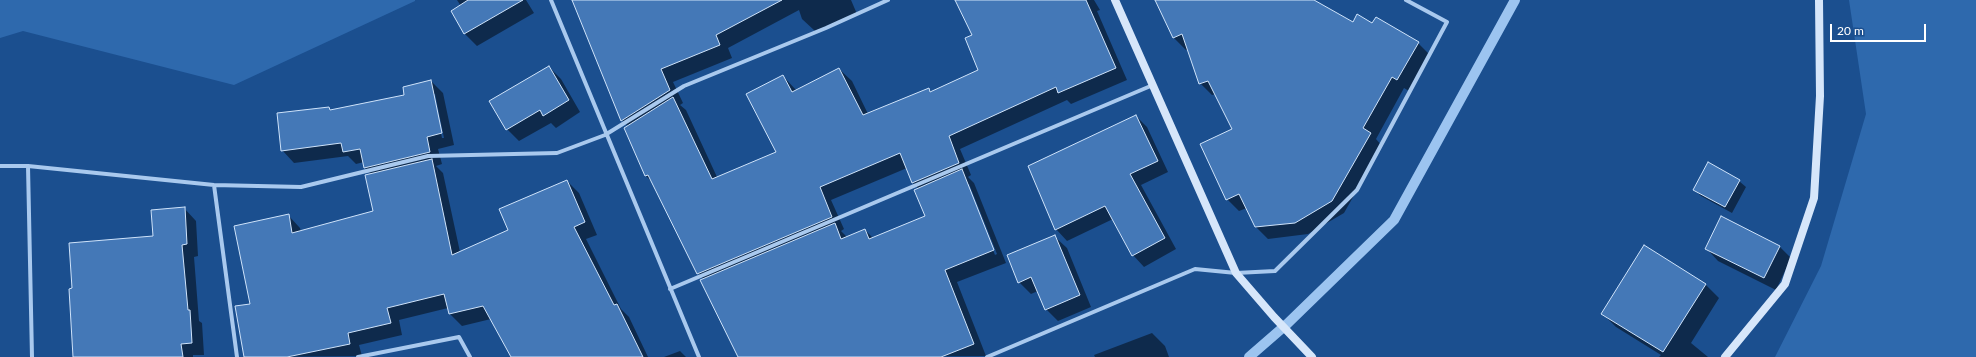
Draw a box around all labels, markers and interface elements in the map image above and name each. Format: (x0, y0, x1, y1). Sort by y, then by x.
scale bar (1832, 16, 1928, 42)
text: 20 m (1837, 23, 1864, 38)

